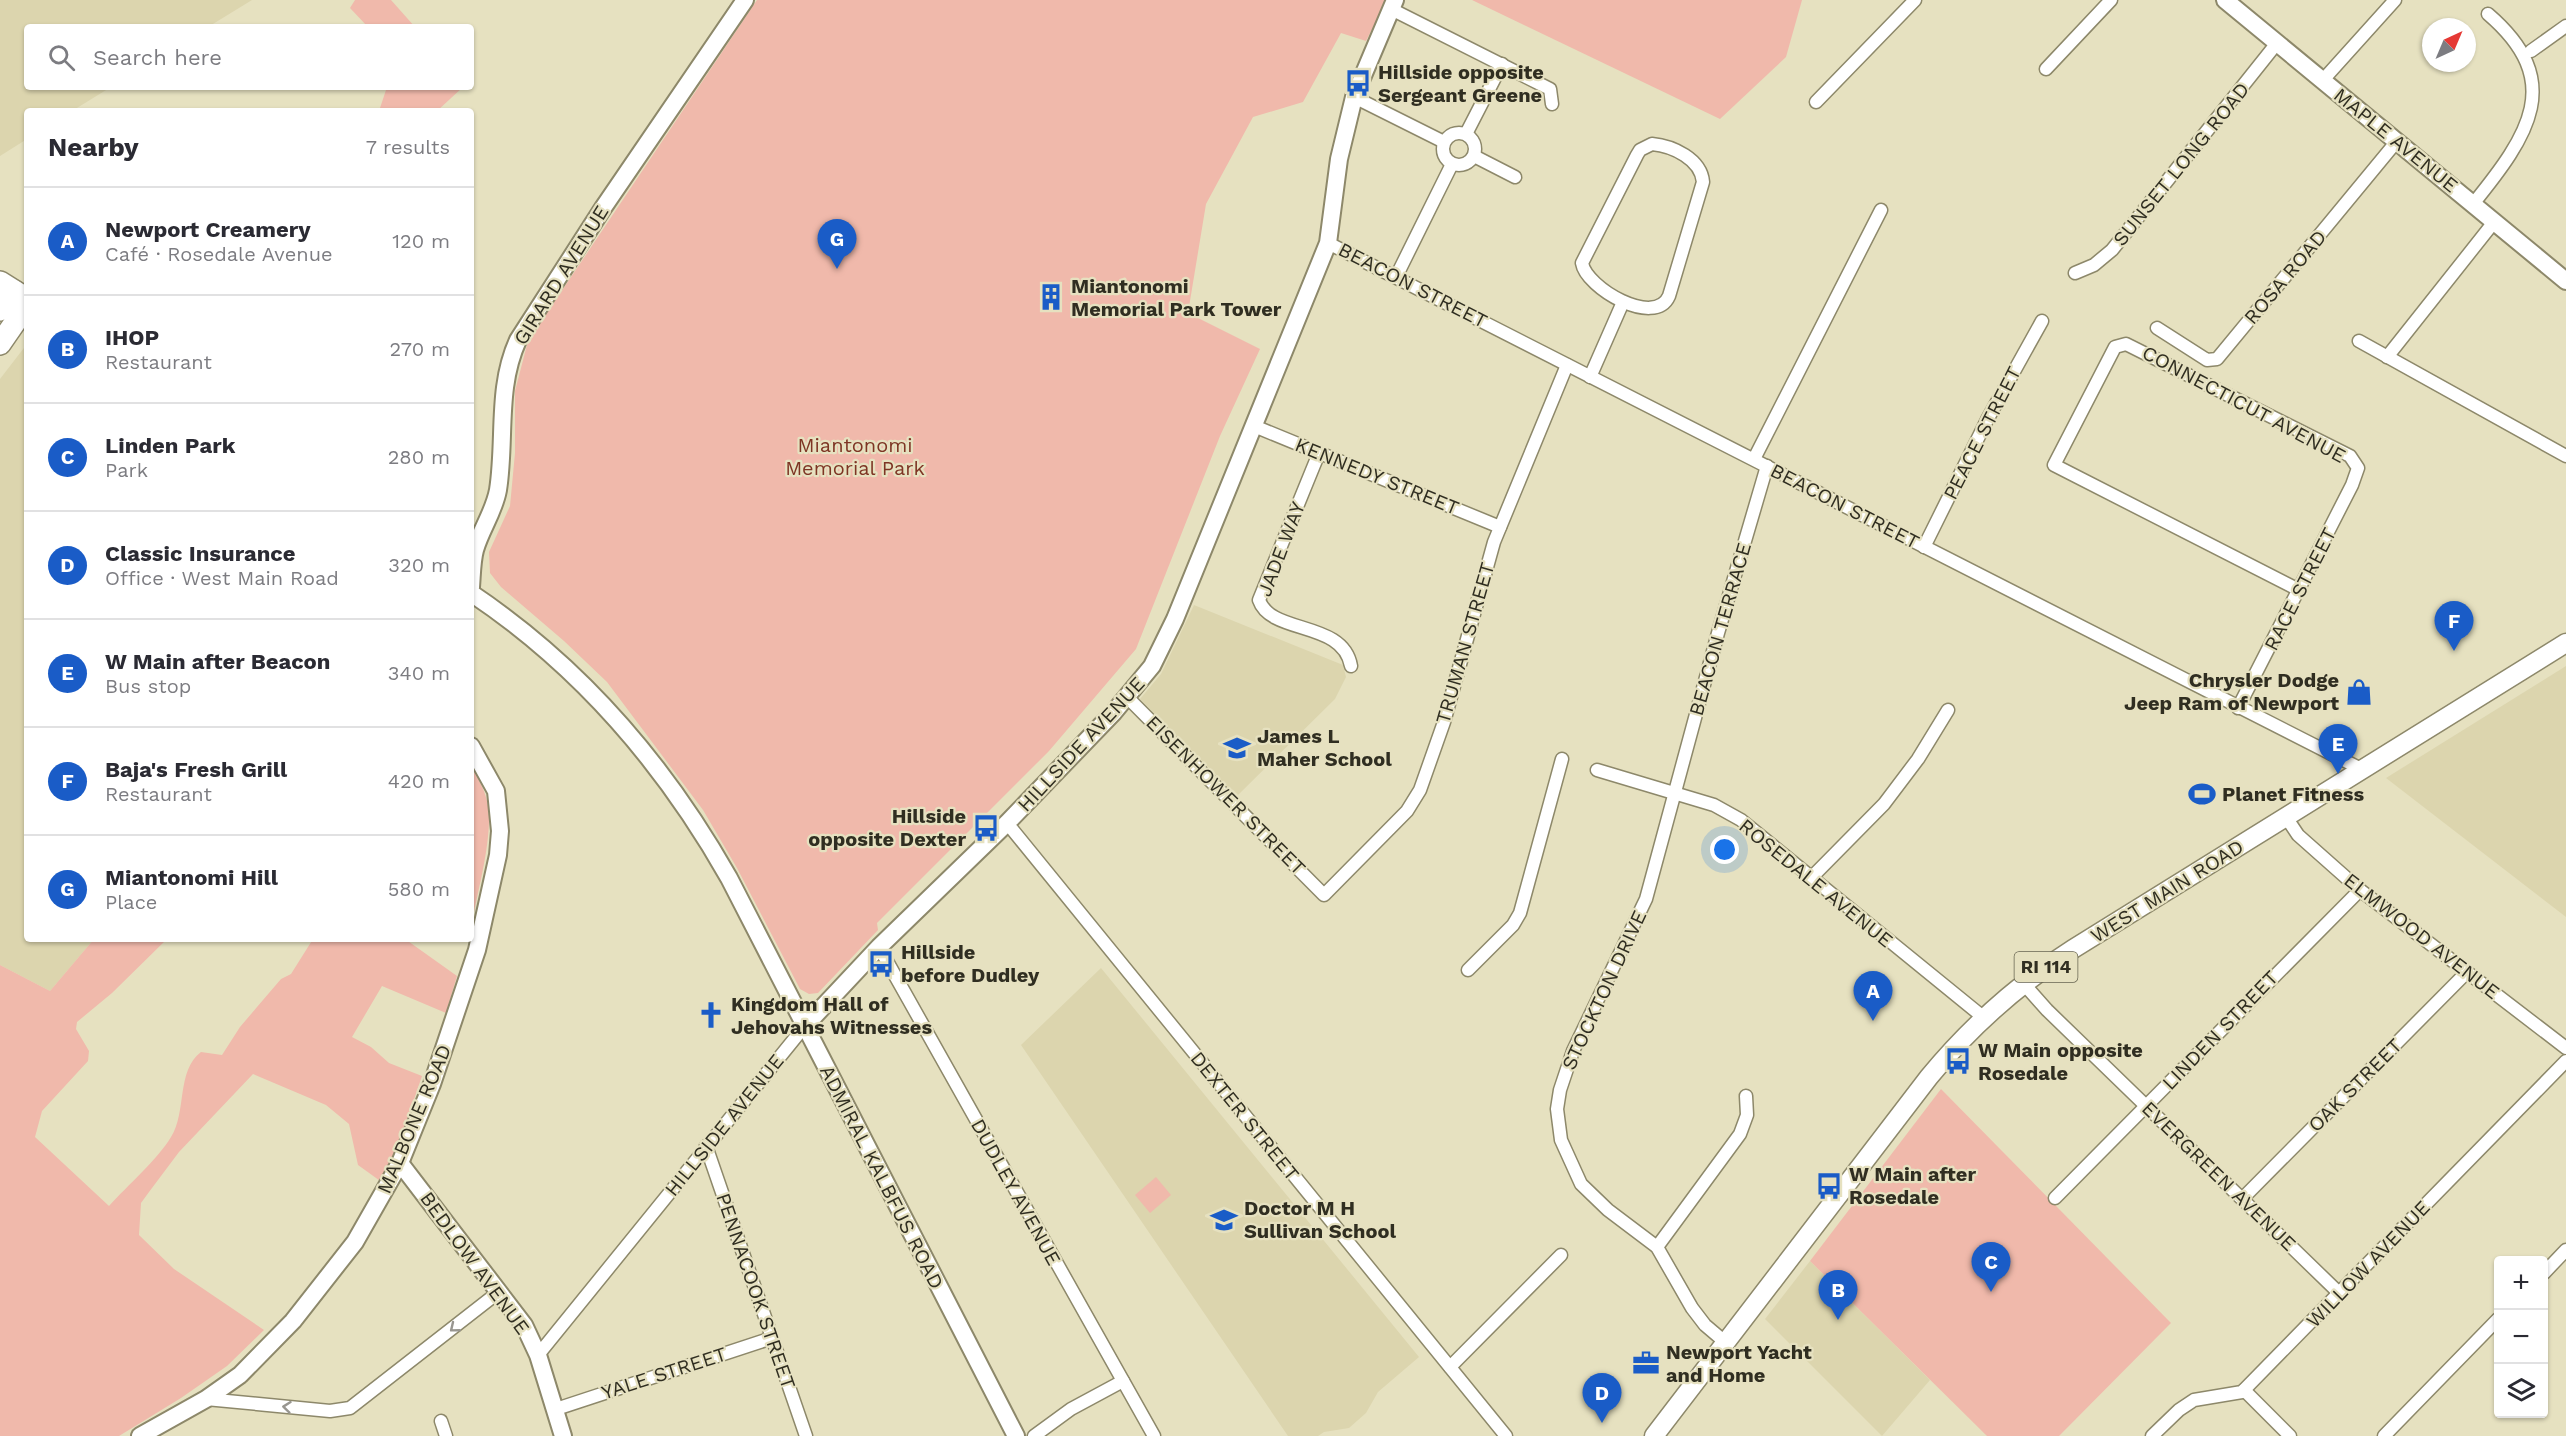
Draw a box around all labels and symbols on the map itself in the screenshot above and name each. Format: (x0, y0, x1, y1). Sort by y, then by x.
north arrow (2422, 18, 2476, 72)
place label: Hillside opposite Sergeant Greene (1378, 60, 1544, 107)
bus stop icon: Hillside opposite Sergeant Greene (1343, 68, 1373, 98)
street label: SUNSET LONG ROAD (2108, 77, 2254, 251)
street label: MAPLE AVENUE (2329, 83, 2463, 197)
street label: GIRARD AVENUE (508, 201, 614, 349)
pin: G (818, 220, 856, 269)
street label: ROSA ROAD (2239, 225, 2331, 329)
street label: BEACON STREET (1335, 237, 1491, 333)
place label: Miantonomi Memorial Park Tower (1071, 274, 1282, 321)
building icon: Miantonomi Memorial Park Tower (1036, 282, 1066, 312)
street label: CONNECTICUT AVENUE (2138, 340, 2350, 468)
street label: PEACE STREET (1938, 362, 2026, 504)
street label: KENNEDY STREET (1292, 432, 1462, 520)
park label: Miantonomi Memorial Park (785, 433, 925, 480)
street label: BEACON STREET (1767, 458, 1923, 554)
street label: JADE WAY (1252, 498, 1310, 600)
street label: RACE STREET (2259, 524, 2341, 654)
street label: BEACON TERRACE (1684, 540, 1756, 718)
street label: TRUMAN STREET (1431, 560, 1499, 726)
pin: F (2434, 602, 2474, 651)
place label: Chrysler Dodge Jeep Ram of Newport (2124, 668, 2339, 715)
street label: HILLSIDE AVENUE (1012, 672, 1150, 816)
shop icon: Chrysler Dodge Jeep Ram of Newport (2344, 677, 2374, 707)
street label: EISENHOWER STREET (1141, 710, 1311, 880)
place label: James L Maher School (1257, 724, 1392, 771)
pin: E (2318, 724, 2358, 774)
school or university icon: James L Maher School (1222, 733, 1252, 763)
sports icon: Planet Fitness (2187, 779, 2217, 809)
place label: Planet Fitness (2222, 782, 2364, 806)
place label: Hillside opposite Dexter (808, 804, 966, 851)
bus stop icon: Hillside opposite Dexter (971, 813, 1001, 843)
street label: ROSEDALE AVENUE (1734, 814, 1898, 952)
street label: WEST MAIN ROAD (2086, 834, 2248, 948)
your location (1710, 835, 1739, 864)
street label: ELMWOOD AVENUE (2340, 868, 2504, 1004)
street label: STOCKTON DRIVE (1557, 906, 1651, 1074)
place label: Hillside before Dudley (901, 940, 1040, 987)
bus stop icon: Hillside before Dudley (866, 949, 896, 979)
road number: RI 114 (2014, 952, 2078, 982)
street label: LINDEN STREET (2157, 965, 2283, 1095)
pin: A (1854, 972, 1892, 1021)
place label: Kingdom Hall of Jehovahs Witnesses (731, 992, 932, 1039)
church icon: Kingdom Hall of Jehovahs Witnesses (696, 1000, 726, 1030)
street label: OAK STREET (2303, 1033, 2407, 1137)
place label: W Main opposite Rosedale (1978, 1038, 2143, 1085)
street label: MALBONE ROAD (372, 1041, 456, 1197)
bus stop icon: W Main opposite Rosedale (1943, 1046, 1973, 1076)
street label: DEXTER STREET (1186, 1047, 1304, 1185)
street label: HILLSIDE AVENUE (659, 1049, 789, 1201)
street label: ADMIRAL KALBFUS ROAD (815, 1061, 949, 1293)
street label: EVERGREEN AVENUE (2137, 1096, 2301, 1256)
street label: DUDLEY AVENUE (966, 1115, 1066, 1269)
place label: W Main after Rosedale (1849, 1162, 1976, 1209)
bus stop icon: W Main after Rosedale (1814, 1171, 1844, 1201)
street label: BEDLOW AVENUE (415, 1187, 535, 1339)
street label: PENNACOOK STREET (711, 1190, 801, 1392)
street label: WILLOW AVENUE (2301, 1195, 2435, 1333)
place label: Doctor M H Sullivan School (1244, 1196, 1396, 1243)
school or university icon: Doctor M H Sullivan School (1209, 1205, 1239, 1235)
pin: C (1972, 1242, 2010, 1292)
pin: B (1818, 1270, 1858, 1320)
one-way arrow (450, 1320, 461, 1331)
place label: Newport Yacht and Home (1666, 1340, 1812, 1387)
street label: YALE STREET (598, 1341, 730, 1405)
office icon: Newport Yacht and Home (1631, 1348, 1661, 1378)
pin: D (1582, 1374, 1622, 1423)
one-way arrow (282, 1401, 291, 1414)

